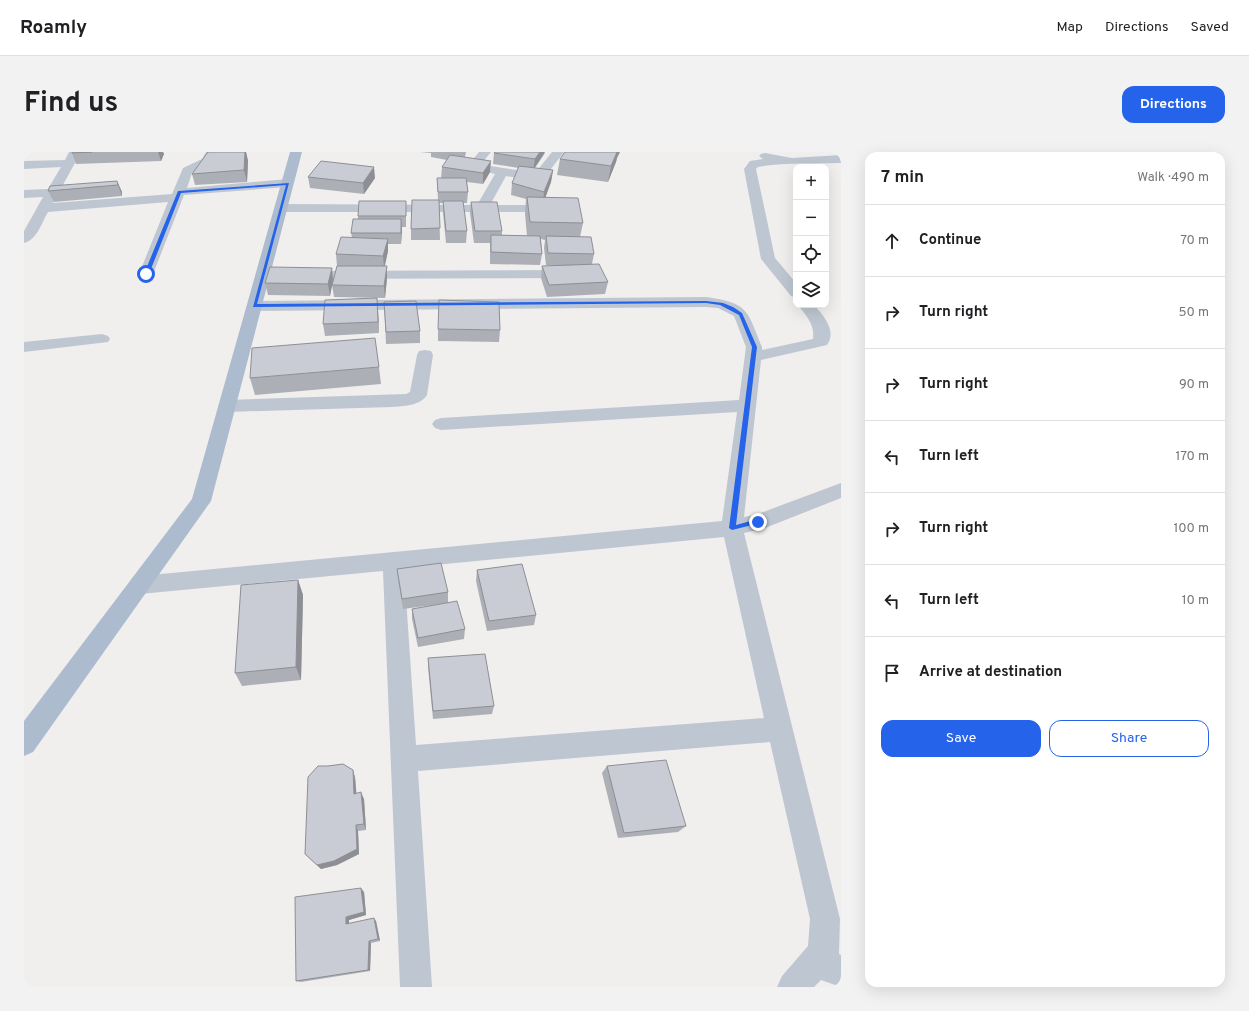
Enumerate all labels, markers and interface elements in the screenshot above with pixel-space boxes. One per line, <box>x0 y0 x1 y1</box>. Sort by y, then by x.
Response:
text: Roamly <box>20 16 87 40</box>
text: Map <box>1057 19 1083 36</box>
text: Directions <box>1105 19 1169 36</box>
text: Saved <box>1191 19 1229 36</box>
text: Find us <box>24 86 118 122</box>
button: Directions <box>1122 86 1225 123</box>
map controls <box>793 164 829 308</box>
button: + <box>793 164 829 200</box>
text: 7 min <box>881 167 924 189</box>
text: Walk · 490 m <box>1137 170 1209 186</box>
button: − <box>793 200 829 236</box>
icon: ahead <box>881 230 903 252</box>
text: Continue <box>919 231 981 250</box>
text: 70 m <box>1180 233 1209 249</box>
button: locate <box>793 236 829 272</box>
route start <box>137 265 155 283</box>
button: layers <box>793 272 829 308</box>
icon: right <box>881 302 903 324</box>
text: Turn right <box>919 303 988 322</box>
text: 50 m <box>1179 305 1209 321</box>
icon: right <box>881 374 903 396</box>
text: Turn right <box>919 375 988 394</box>
text: 90 m <box>1179 377 1209 393</box>
icon: left <box>881 446 903 468</box>
text: Turn left <box>919 447 979 466</box>
text: 170 m <box>1175 449 1209 465</box>
route end <box>749 513 767 531</box>
icon: right <box>881 518 903 540</box>
text: Turn right <box>919 519 988 538</box>
text: 100 m <box>1173 521 1209 537</box>
icon: left <box>881 590 903 612</box>
text: Turn left <box>919 591 979 610</box>
text: 10 m <box>1182 593 1209 609</box>
icon: arrive <box>881 662 903 684</box>
text: Arrive at destination <box>919 663 1062 682</box>
button: Save <box>881 720 1041 757</box>
button: Share <box>1049 720 1209 757</box>

